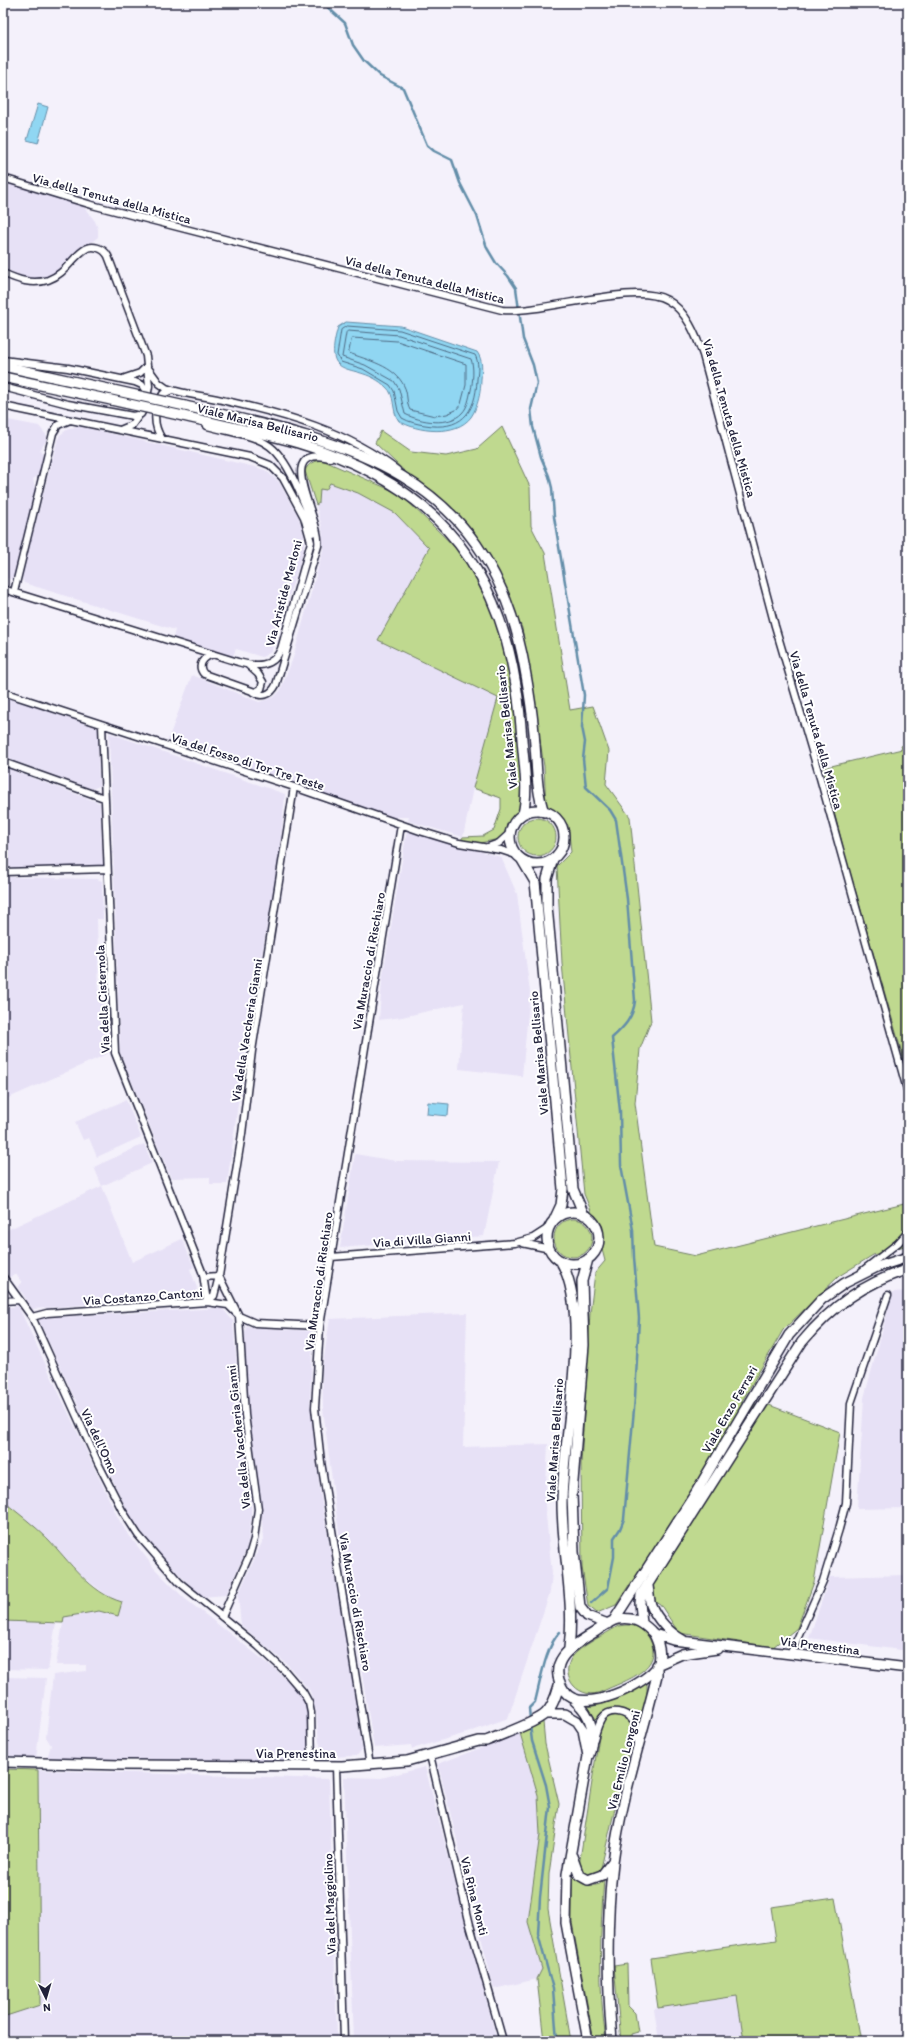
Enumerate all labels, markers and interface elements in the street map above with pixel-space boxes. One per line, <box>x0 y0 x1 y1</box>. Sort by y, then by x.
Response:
street label: Via della Tenuta della Mistica <box>31 170 193 227</box>
street label: Via della Tenuta della Mistica <box>344 252 506 307</box>
street label: Via della Tenuta della Mistica <box>700 337 759 499</box>
street label: Viale Marisa Bellisario <box>196 400 320 445</box>
street label: Via Aristide Merloni <box>262 538 305 648</box>
street label: Via della Tenuta della Mistica <box>787 649 846 811</box>
street label: Viale Marisa Bellisario <box>493 664 520 790</box>
street label: Via del Fosso di Tor Tre Teste <box>169 730 326 793</box>
street label: Via Muraccio di Rischiaro <box>349 891 388 1031</box>
street label: Via della Cisternola <box>92 944 113 1054</box>
street label: Via della Vaccheria Gianni <box>228 958 265 1103</box>
street label: Viale Marisa Bellisario <box>526 990 551 1115</box>
street label: Via Muraccio di Rischiaro <box>301 1210 336 1351</box>
street label: Via di Villa Gianni <box>373 1229 471 1250</box>
street label: Via Costanzo Cantoni <box>83 1285 203 1308</box>
street label: Viale Enzo Ferrari <box>698 1363 760 1455</box>
street label: Via della Vaccheria Gianni <box>223 1364 254 1510</box>
street label: Viale Marisa Bellisario <box>543 1377 566 1503</box>
street label: Via dell'Omo <box>78 1406 121 1477</box>
street label: Via Muraccio di Rischiaro <box>336 1532 375 1673</box>
street label: Via Prenestina <box>779 1633 861 1658</box>
street label: Via Emilio Longoni <box>604 1709 643 1812</box>
street label: Via Prenestina <box>256 1746 336 1761</box>
street label: Via del Maggiolino <box>320 1853 339 1955</box>
street label: Via Rina Monti <box>457 1855 492 1937</box>
north arrow <box>26 1978 66 2018</box>
text: N <box>43 2001 51 2014</box>

